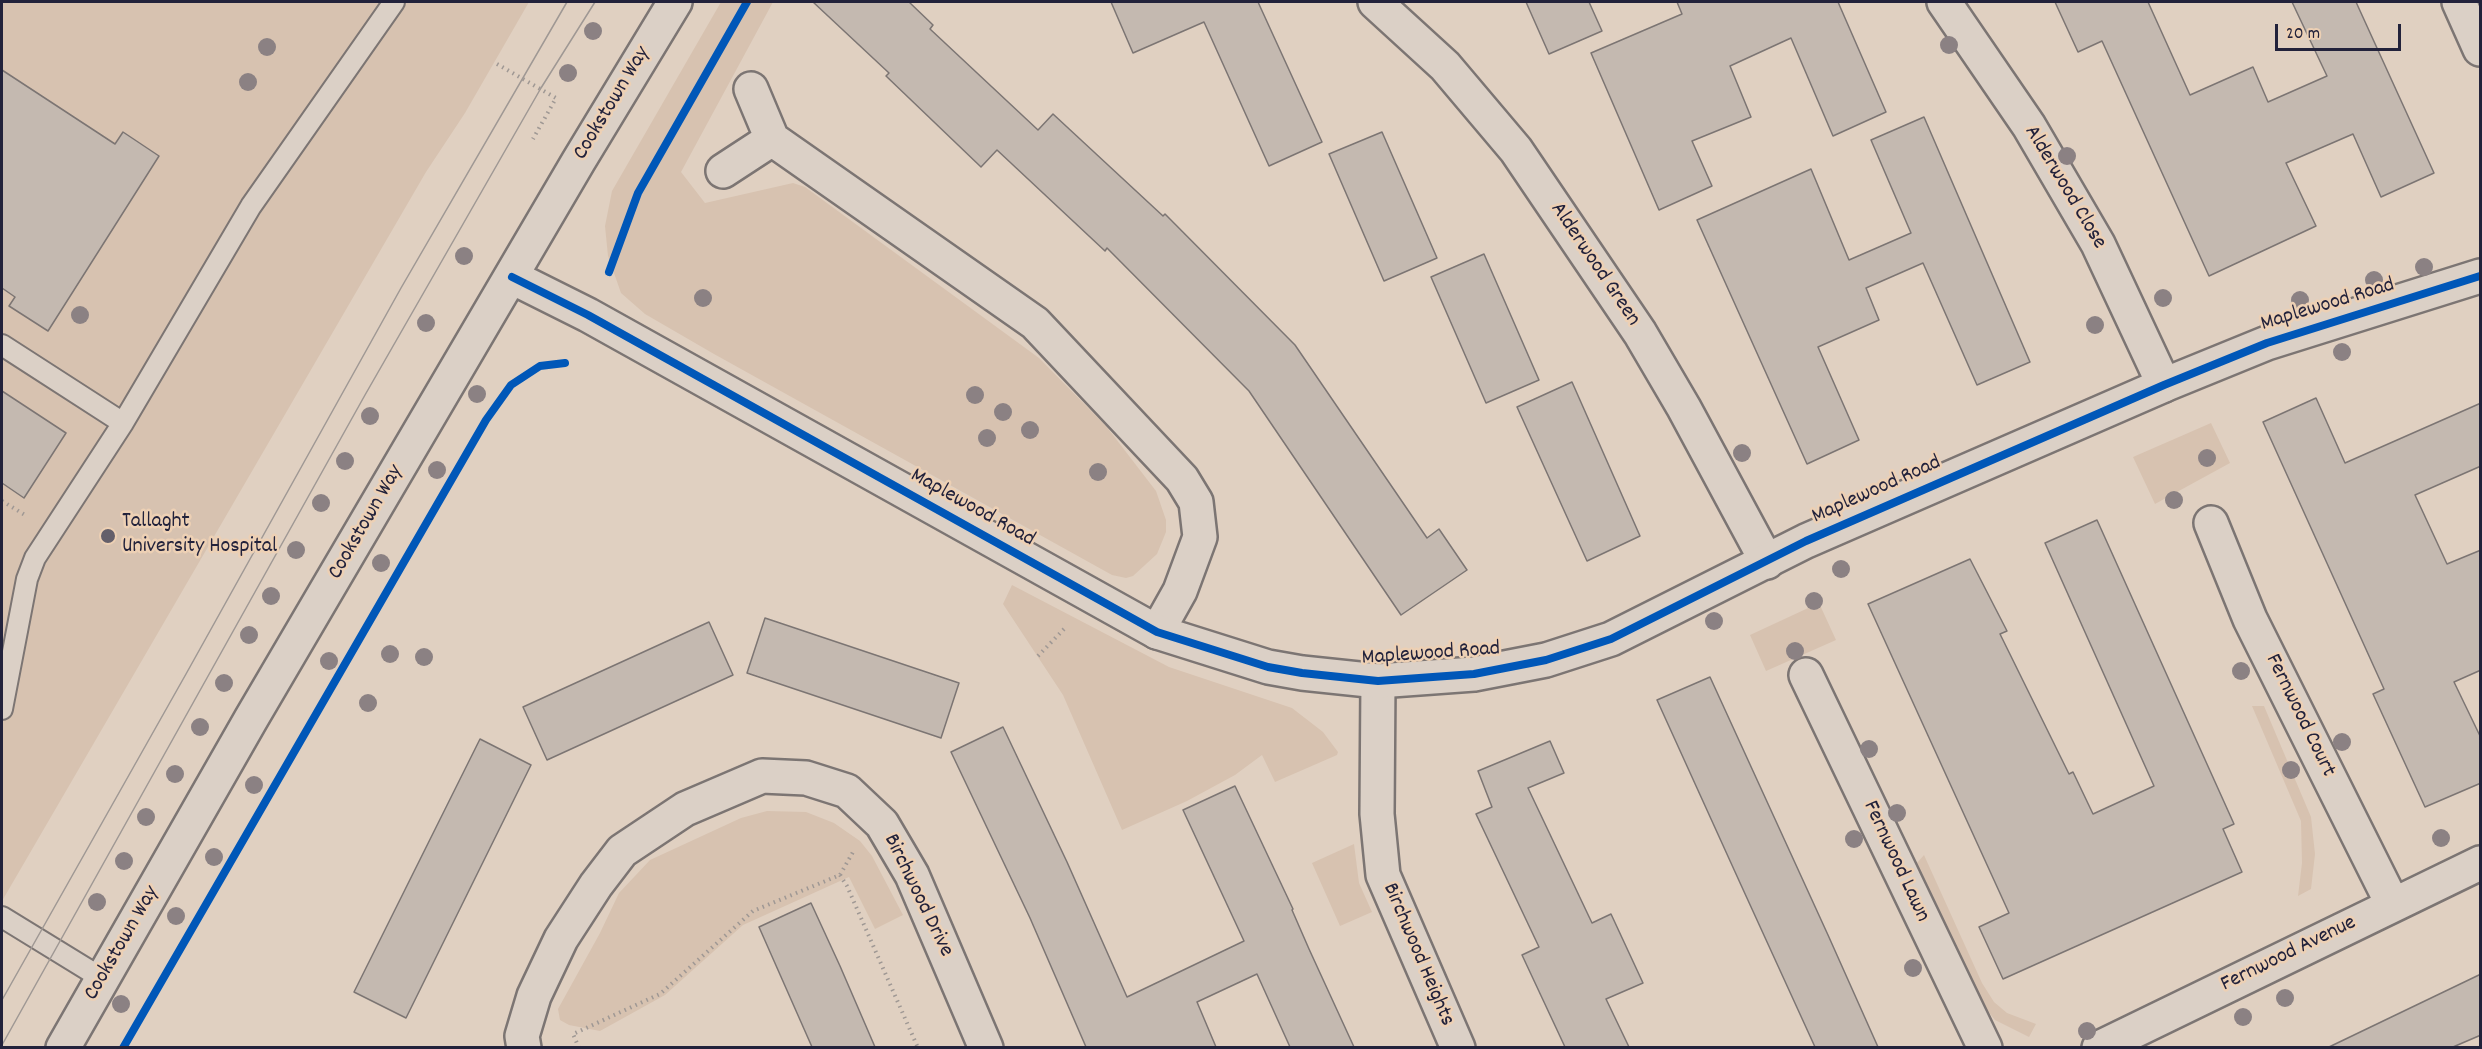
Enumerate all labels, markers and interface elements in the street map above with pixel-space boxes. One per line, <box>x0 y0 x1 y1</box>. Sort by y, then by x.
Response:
scale bar <box>2278 12 2404 50</box>
text: 20 m <box>2286 22 2320 47</box>
street label: Cookstown Way <box>569 42 657 166</box>
street label: Alderwood Close <box>2017 121 2111 255</box>
street label: Alderwood Green <box>1543 198 1645 332</box>
street label: Maplewood Road <box>2258 273 2398 339</box>
street label: Maplewood Road <box>1808 451 1946 531</box>
street label: Cookstown Way <box>324 461 410 585</box>
street label: Maplewood Road <box>905 464 1039 554</box>
place label: Tallaght University Hospital <box>122 510 277 562</box>
marker: Tallaght University Hospital <box>99 527 117 545</box>
street label: Maplewood Road <box>1361 637 1501 673</box>
street label: Fernwood Court <box>2258 650 2340 782</box>
street label: Fernwood Lawn <box>1855 797 1935 927</box>
street label: Birchwood Drive <box>876 830 958 962</box>
street label: Birchwood Heights <box>1375 880 1459 1030</box>
street label: Cookstown Way <box>80 882 166 1006</box>
street label: Fernwood Avenue <box>2217 911 2361 999</box>

